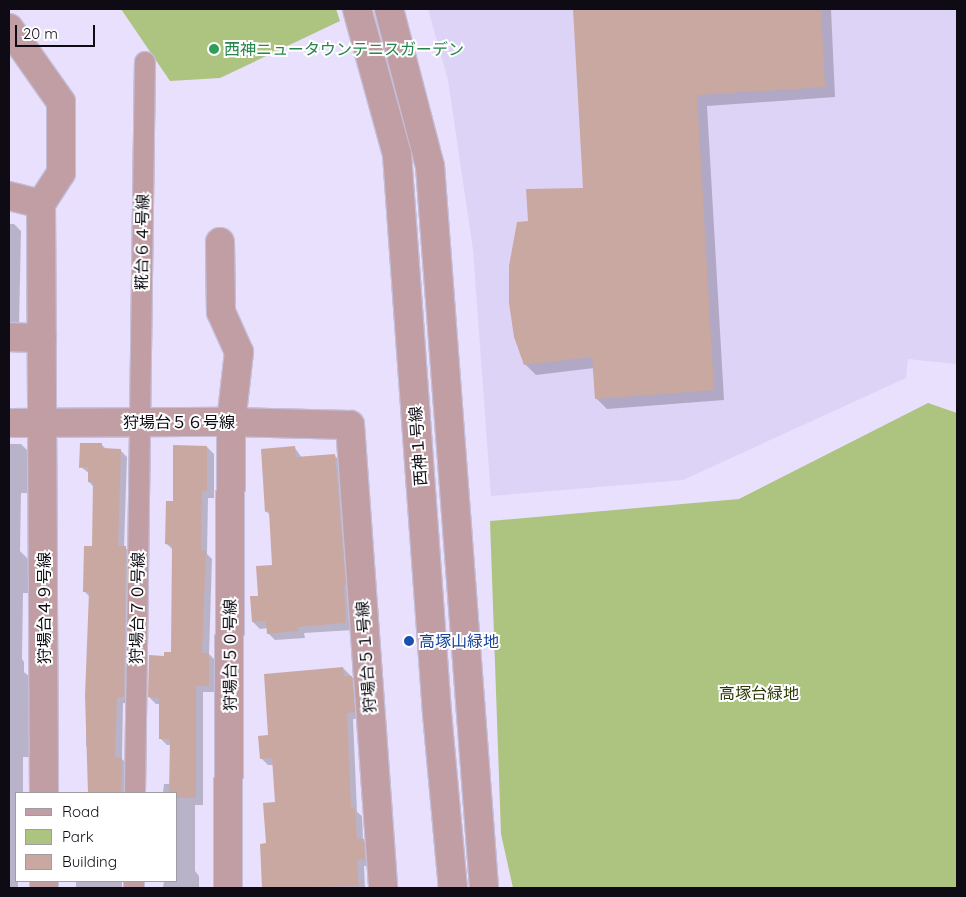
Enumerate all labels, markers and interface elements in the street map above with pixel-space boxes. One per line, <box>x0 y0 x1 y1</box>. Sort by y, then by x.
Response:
scale bar <box>18 15 98 47</box>
text: 20 m <box>23 24 58 43</box>
place label: 西神ニュータウンテニスガーデン <box>224 39 464 59</box>
marker: 西神ニュータウンテニスガーデン <box>208 43 220 55</box>
street label: 糀台６４号線 <box>132 194 152 290</box>
street label: 西神１号線 <box>406 405 430 487</box>
street label: 狩場台５６号線 <box>123 412 235 432</box>
street label: 狩場台４９号線 <box>34 552 54 664</box>
street label: 狩場台７０号線 <box>126 552 148 664</box>
street label: 狩場台５０号線 <box>220 599 240 711</box>
street label: 狩場台５１号線 <box>353 600 379 714</box>
place label: 高塚山緑地 <box>419 631 499 651</box>
marker: 高塚山緑地 <box>403 635 415 647</box>
park label: 高塚台緑地 <box>719 683 799 703</box>
legend <box>15 792 178 882</box>
text: Road <box>62 802 99 821</box>
text: Park <box>62 827 94 846</box>
text: Building <box>62 852 117 871</box>

